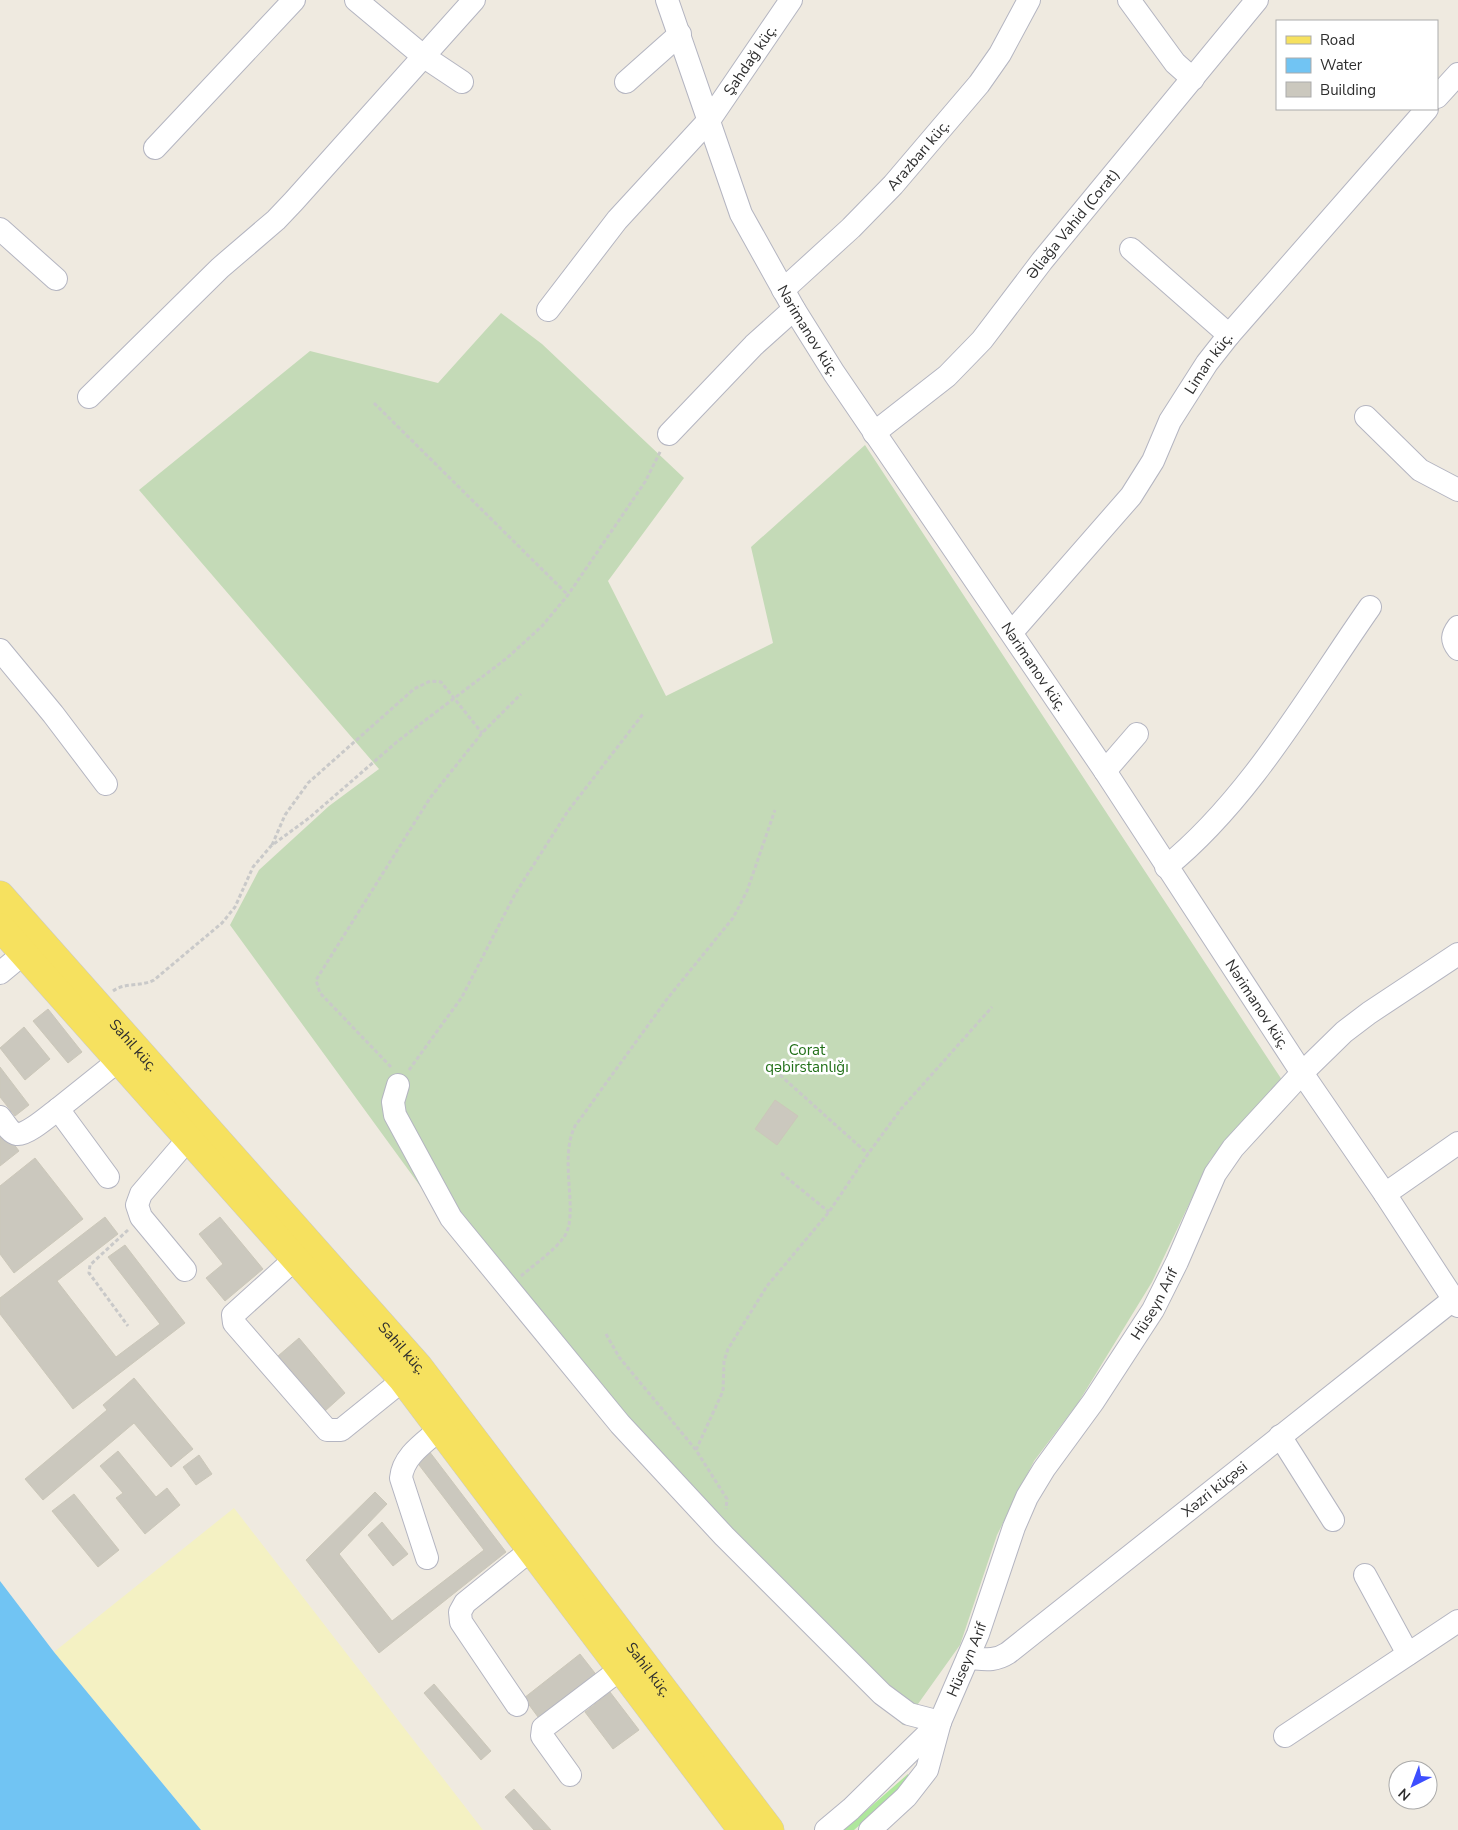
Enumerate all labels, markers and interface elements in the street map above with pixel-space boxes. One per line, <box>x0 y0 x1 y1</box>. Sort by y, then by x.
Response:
legend <box>1276 20 1438 110</box>
street label: Şahdağ küç. <box>719 21 781 99</box>
text: Road <box>1320 30 1355 50</box>
text: Water <box>1320 55 1363 75</box>
text: Building <box>1320 80 1376 100</box>
street label: Arazbarı küç. <box>882 116 954 195</box>
street label: Əliağa Vahid (Corat) <box>1022 165 1124 283</box>
street label: Nərimanov küç. <box>773 281 843 380</box>
street label: Liman küç. <box>1180 328 1237 398</box>
street label: Nərimanov küç. <box>997 618 1071 715</box>
street label: Nərimanov küç. <box>1221 956 1294 1053</box>
street label: Sahil küç. <box>105 1015 162 1076</box>
park label: Corat qəbirstanlığı <box>765 1040 849 1077</box>
street label: Hüseyn Arif <box>1126 1263 1183 1344</box>
street label: Sahil küç. <box>374 1318 431 1378</box>
street label: Xəzri küçəsi <box>1178 1457 1252 1521</box>
street label: Hüseyn Arif <box>942 1618 992 1700</box>
street label: Sahil küç. <box>621 1638 676 1701</box>
north arrow <box>1388 1760 1438 1810</box>
text: N <box>1394 1784 1415 1805</box>

